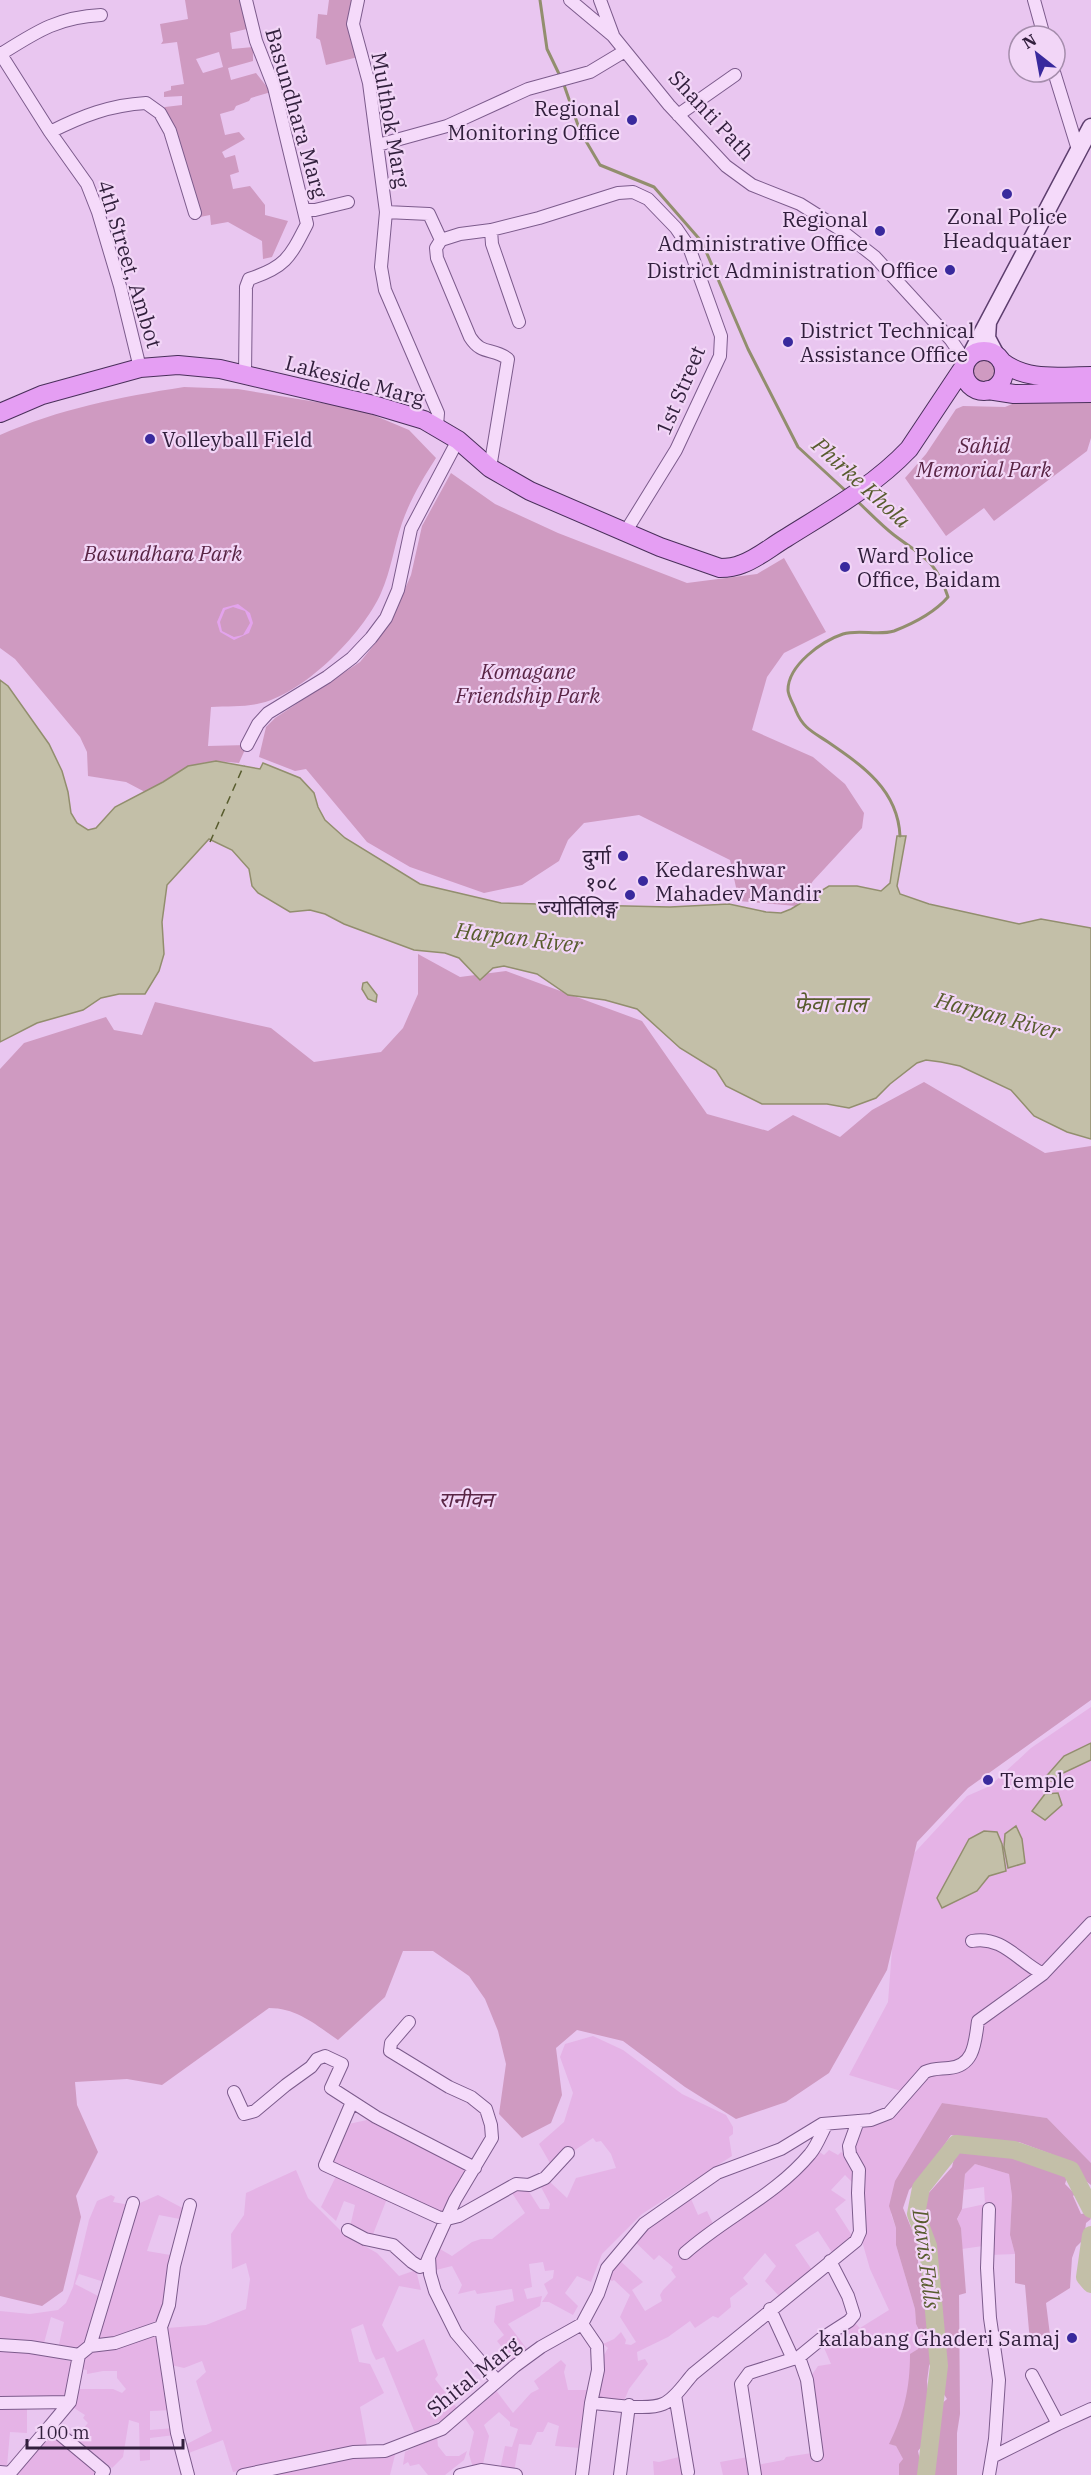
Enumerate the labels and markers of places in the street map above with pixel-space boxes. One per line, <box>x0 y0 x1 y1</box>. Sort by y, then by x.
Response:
place label: Regional Monitoring Office <box>448 94 620 146</box>
marker: Regional Monitoring Office <box>625 113 639 127</box>
marker: Zonal Police Headquataer <box>1000 187 1014 201</box>
place label: Zonal Police Headquataer <box>943 202 1072 254</box>
place label: Regional Administrative Office <box>658 205 868 257</box>
marker: Regional Administrative Office <box>873 224 887 238</box>
place label: District Administration Office <box>647 256 938 284</box>
marker: District Administration Office <box>943 263 957 277</box>
place label: District Technical Assistance Office <box>800 316 975 368</box>
marker: District Technical Assistance Office <box>781 335 795 349</box>
place label: Volleyball Field <box>162 425 313 453</box>
marker: Volleyball Field <box>143 432 157 446</box>
place label: Ward Police Office, Baidam <box>857 541 1001 593</box>
marker: Ward Police Office, Baidam <box>838 560 852 574</box>
place label: दुर्गा <box>583 842 612 871</box>
marker: दुर्गा <box>616 849 630 863</box>
place label: Kedareshwar Mahadev Mandir <box>655 855 822 907</box>
place label: १०८ ज्योर्तिलिङ्ग <box>538 869 619 921</box>
marker: Kedareshwar Mahadev Mandir <box>636 874 650 888</box>
marker: १०८ ज्योर्तिलिङ्ग <box>623 888 637 902</box>
place label: Temple <box>1000 1766 1074 1794</box>
marker: Temple <box>981 1773 995 1787</box>
place label: kalabang Ghaderi Samaj <box>819 2324 1060 2352</box>
marker: kalabang Ghaderi Samaj <box>1065 2331 1079 2345</box>

